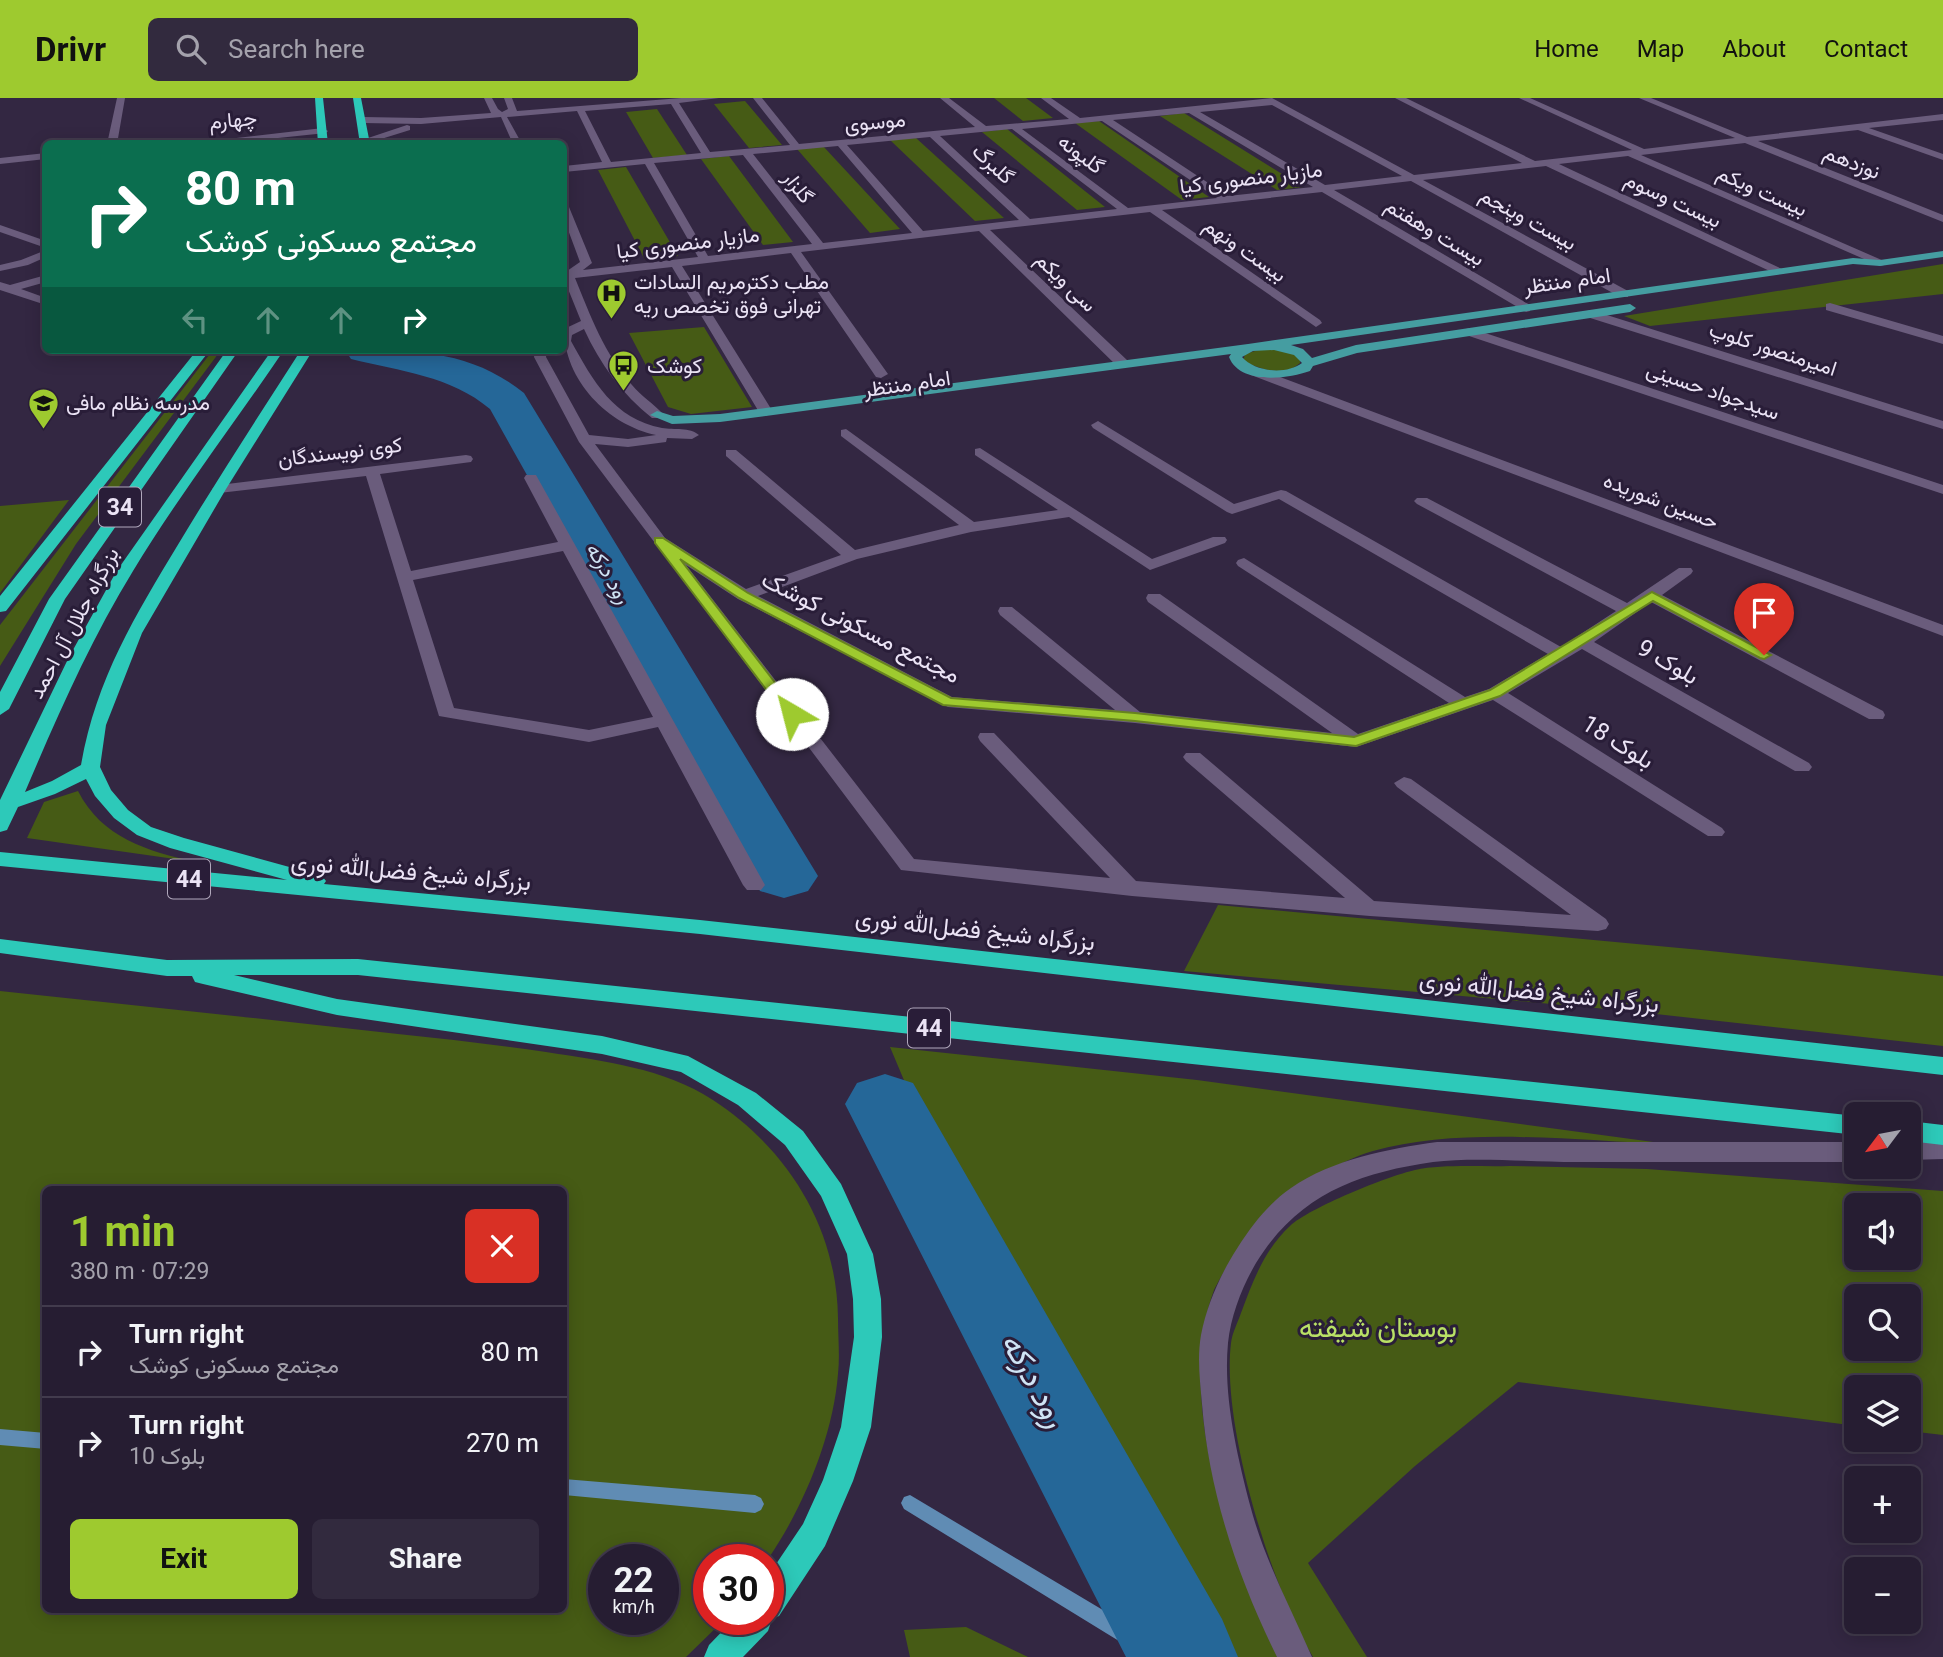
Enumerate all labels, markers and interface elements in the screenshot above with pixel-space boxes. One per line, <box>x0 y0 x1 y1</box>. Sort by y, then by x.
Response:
search box <box>148 18 638 81</box>
text: Drivr <box>35 30 106 69</box>
icon: search <box>172 30 210 68</box>
text: Search here <box>228 34 365 64</box>
text: Home <box>1534 35 1599 63</box>
text: Map <box>1637 35 1684 63</box>
text: About <box>1722 35 1786 63</box>
text: Contact <box>1824 35 1908 63</box>
street label: چهارم <box>208 106 258 136</box>
street label: موسوی <box>843 107 907 138</box>
street label: گلپونه <box>1052 129 1109 181</box>
street label: گلبرگ <box>967 139 1019 190</box>
street label: نوزدهم <box>1819 140 1884 186</box>
street label: مازیار منصوری کیا <box>1178 157 1324 200</box>
text: 80 m <box>185 160 296 217</box>
street label: بیست ویکم <box>1712 160 1811 223</box>
street label: گلزار <box>776 165 818 209</box>
street label: بیست وسوم <box>1620 167 1725 235</box>
icon: right <box>70 168 161 259</box>
street label: بیست وپنجم <box>1474 183 1581 257</box>
street label: بیست وهفتم <box>1380 193 1489 273</box>
street label: بیست ونهم <box>1198 213 1291 289</box>
text: مجتمع مسکونی کوشک <box>185 222 477 260</box>
street label: مازیار منصوری کیا <box>615 222 761 265</box>
street label: سی ویکم <box>1029 247 1101 318</box>
street label: امام منتظر <box>1521 263 1612 301</box>
place label: مطب دكترمريم السادات تهرانی فوق تخصص ریه <box>634 270 829 319</box>
hospital icon: مطب دكترمريم السادات تهرانی فوق تخصص ریه <box>594 277 628 321</box>
icon: left <box>176 301 214 339</box>
icon: ahead <box>249 301 287 339</box>
icon: ahead <box>322 301 360 339</box>
icon: right <box>395 301 433 339</box>
street label: امیرمنصور کلوپ <box>1706 317 1840 383</box>
bus stop icon: کوشک <box>607 349 641 393</box>
place label: کوشک <box>647 354 702 379</box>
street label: سیدجواد حسینی <box>1643 357 1783 426</box>
street label: امام منتظر <box>861 366 952 404</box>
school or university icon: مدرسه نظام مافی <box>26 386 60 430</box>
place label: مدرسه نظام مافی <box>66 391 210 417</box>
street label: کوی نویسندگان <box>276 432 404 473</box>
street label: حسین شوریده <box>1600 468 1722 535</box>
road number: 34 <box>99 488 141 526</box>
water label: رود درکه <box>580 538 635 608</box>
street label: بزرگراه جلال آل احمد <box>24 543 125 703</box>
street label: مجتمع مسکونی کوشک <box>756 565 965 692</box>
pin <box>1734 583 1794 655</box>
icon: arrive <box>1745 594 1783 632</box>
street label: بلوک 9 <box>1632 633 1704 691</box>
position arrow <box>755 677 829 751</box>
street label: بلوک 18 <box>1576 709 1659 776</box>
street label: بزرگراه شیخ فضل‌الله نوری <box>290 848 532 899</box>
road number: 44 <box>168 860 210 898</box>
street label: بزرگراه شیخ فضل‌الله نوری <box>853 903 1096 959</box>
street label: بزرگراه شیخ فضل‌الله نوری <box>1417 965 1660 1021</box>
road number: 44 <box>908 1009 950 1048</box>
north arrow <box>1844 1102 1922 1180</box>
map controls <box>1844 1102 1921 1634</box>
button: sound <box>1844 1193 1921 1270</box>
text: 1 min <box>70 1207 176 1256</box>
button: close <box>465 1209 539 1283</box>
text: 380 m · 07:29 <box>70 1258 209 1285</box>
button: search <box>1844 1284 1921 1361</box>
park label: بوستان شیفته <box>1299 1311 1457 1345</box>
text: Turn right <box>129 1319 244 1349</box>
water label: رود درکه <box>992 1326 1075 1434</box>
icon: right <box>70 1333 108 1371</box>
text: 80 m <box>481 1337 539 1367</box>
text: مجتمع مسکونی کوشک <box>129 1352 339 1379</box>
button: layers <box>1844 1375 1921 1452</box>
text: Turn right <box>129 1410 244 1440</box>
icon: right <box>70 1424 108 1462</box>
text: 270 m <box>466 1428 539 1458</box>
text: بلوک 10 <box>129 1443 205 1470</box>
button: + <box>1844 1466 1921 1543</box>
button: Exit <box>70 1519 298 1599</box>
button: Share <box>312 1519 539 1599</box>
speed limit sign: 30 <box>693 1544 784 1635</box>
button: − <box>1844 1557 1921 1634</box>
text: 22 <box>613 1560 654 1601</box>
text: km/h <box>612 1596 655 1617</box>

